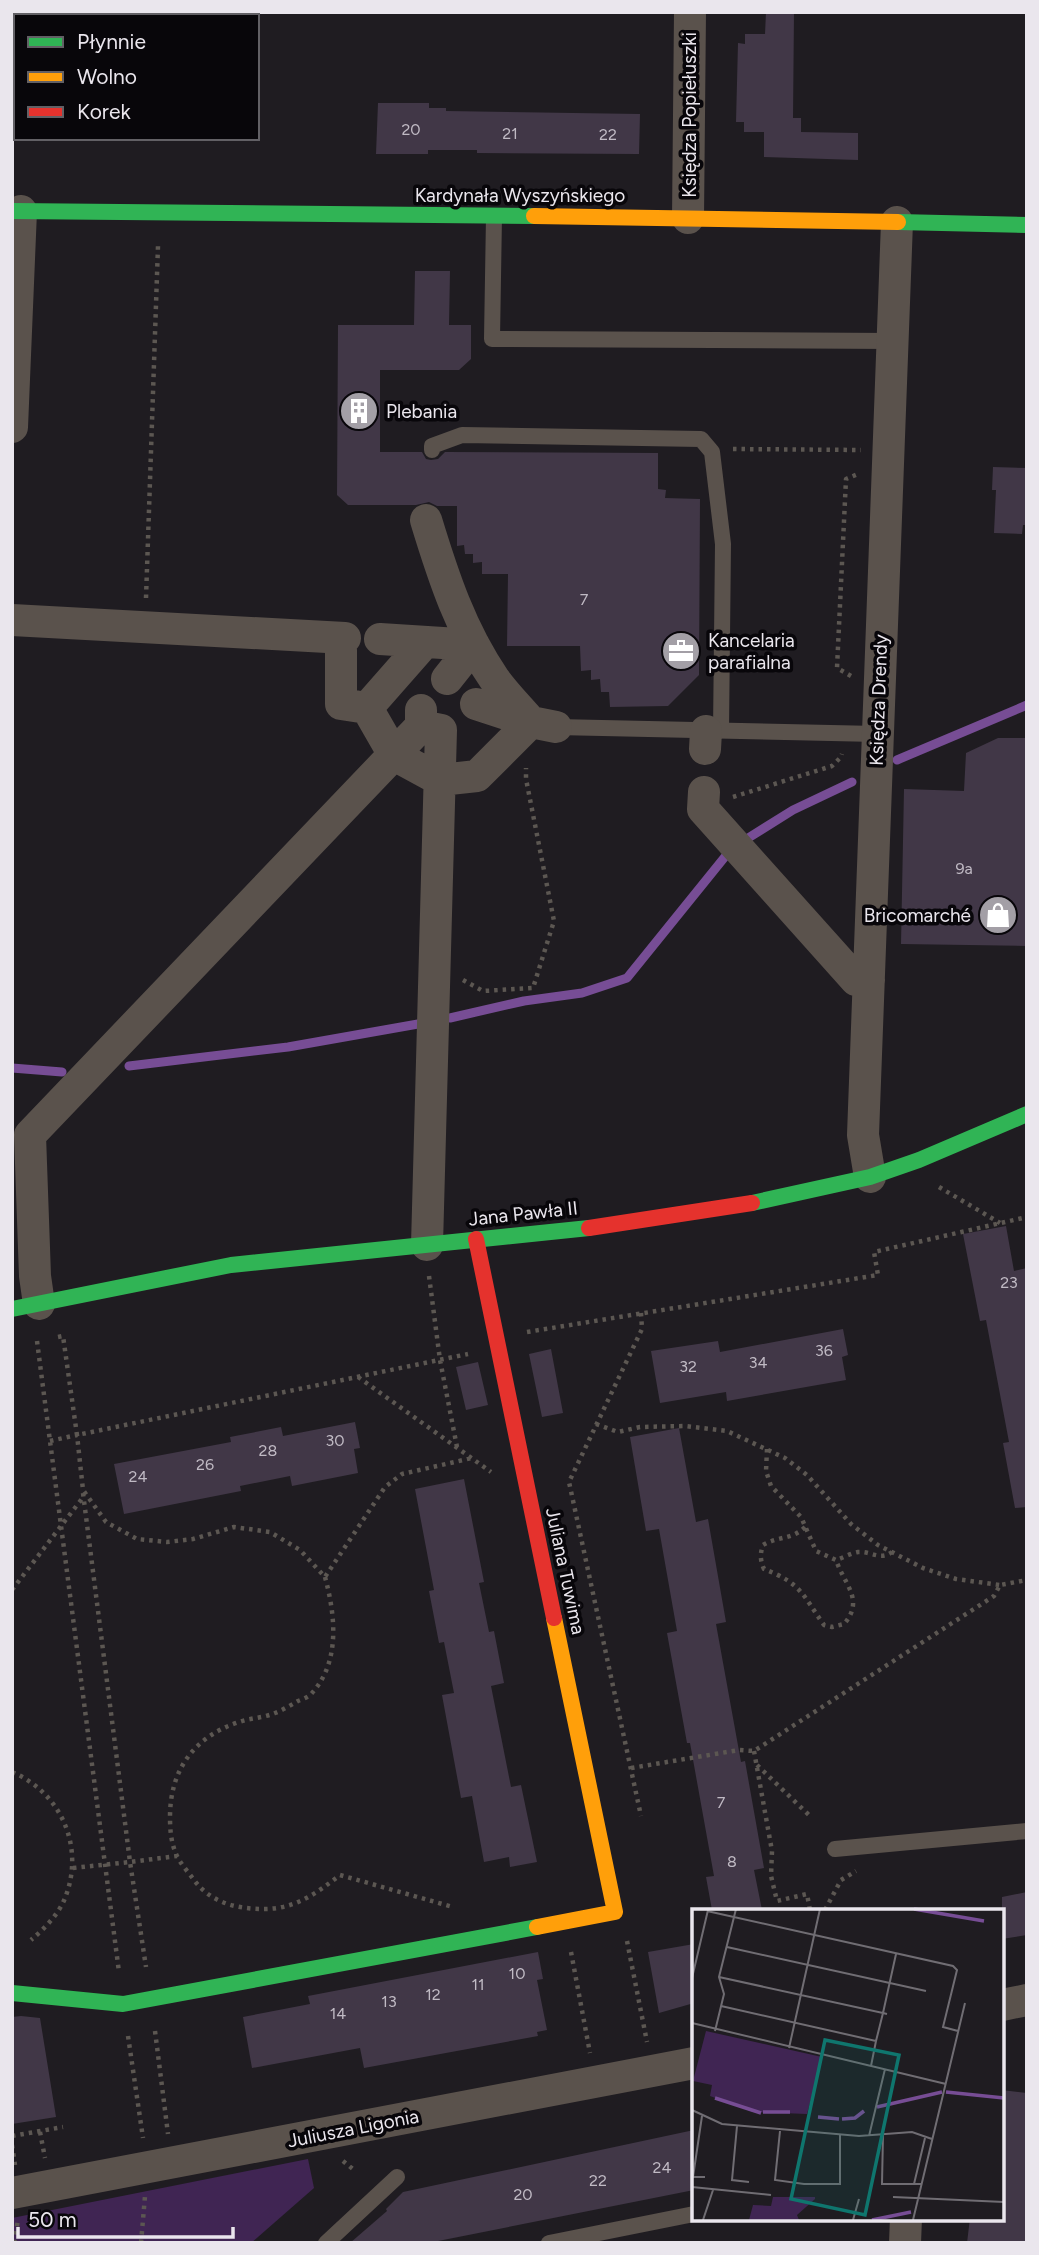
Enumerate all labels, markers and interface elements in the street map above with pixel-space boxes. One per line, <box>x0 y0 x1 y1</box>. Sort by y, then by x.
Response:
legend <box>14 14 259 140</box>
text: Płynnie <box>77 29 146 54</box>
street label: Księdza Popiełuszki <box>678 32 701 198</box>
text: Wolno <box>77 64 137 89</box>
text: Korek <box>77 99 131 124</box>
house number: 20 <box>401 120 421 139</box>
house number: 21 <box>502 124 518 143</box>
house number: 22 <box>599 125 617 144</box>
street label: Kardynała Wyszyńskiego <box>415 184 625 207</box>
building icon: Plebania <box>338 390 380 432</box>
place label: Plebania <box>386 400 457 423</box>
house number: 7 <box>580 590 589 609</box>
place label: Kancelaria parafialna <box>708 629 795 674</box>
office icon: Kancelaria parafialna <box>660 630 702 672</box>
street label: Księdza Drendy <box>865 634 892 766</box>
house number: 9a <box>955 859 973 878</box>
shop icon: Bricomarché <box>977 894 1019 936</box>
place label: Bricomarché <box>864 904 971 927</box>
street label: Jana Pawła II <box>467 1196 579 1231</box>
house number: 23 <box>1000 1273 1018 1292</box>
house number: 36 <box>815 1341 833 1360</box>
house number: 34 <box>749 1353 767 1372</box>
house number: 32 <box>679 1357 697 1376</box>
house number: 30 <box>326 1431 344 1450</box>
house number: 28 <box>259 1441 277 1460</box>
house number: 26 <box>196 1455 214 1474</box>
house number: 24 <box>129 1467 147 1486</box>
street label: Juliana Tuwima <box>541 1506 590 1637</box>
house number: 7 <box>717 1793 726 1812</box>
house number: 8 <box>727 1852 737 1871</box>
inset map <box>692 1909 1004 2220</box>
house number: 10 <box>509 1964 525 1983</box>
house number: 11 <box>471 1975 485 1994</box>
house number: 12 <box>425 1985 441 2004</box>
house number: 13 <box>381 1992 397 2011</box>
house number: 14 <box>330 2004 346 2023</box>
street label: Juliusza Ligonia <box>285 2104 421 2152</box>
house number: 24 <box>653 2158 671 2177</box>
house number: 22 <box>589 2171 607 2190</box>
house number: 20 <box>513 2185 533 2204</box>
scale bar <box>18 2196 233 2240</box>
text: 50 m <box>28 2207 77 2232</box>

